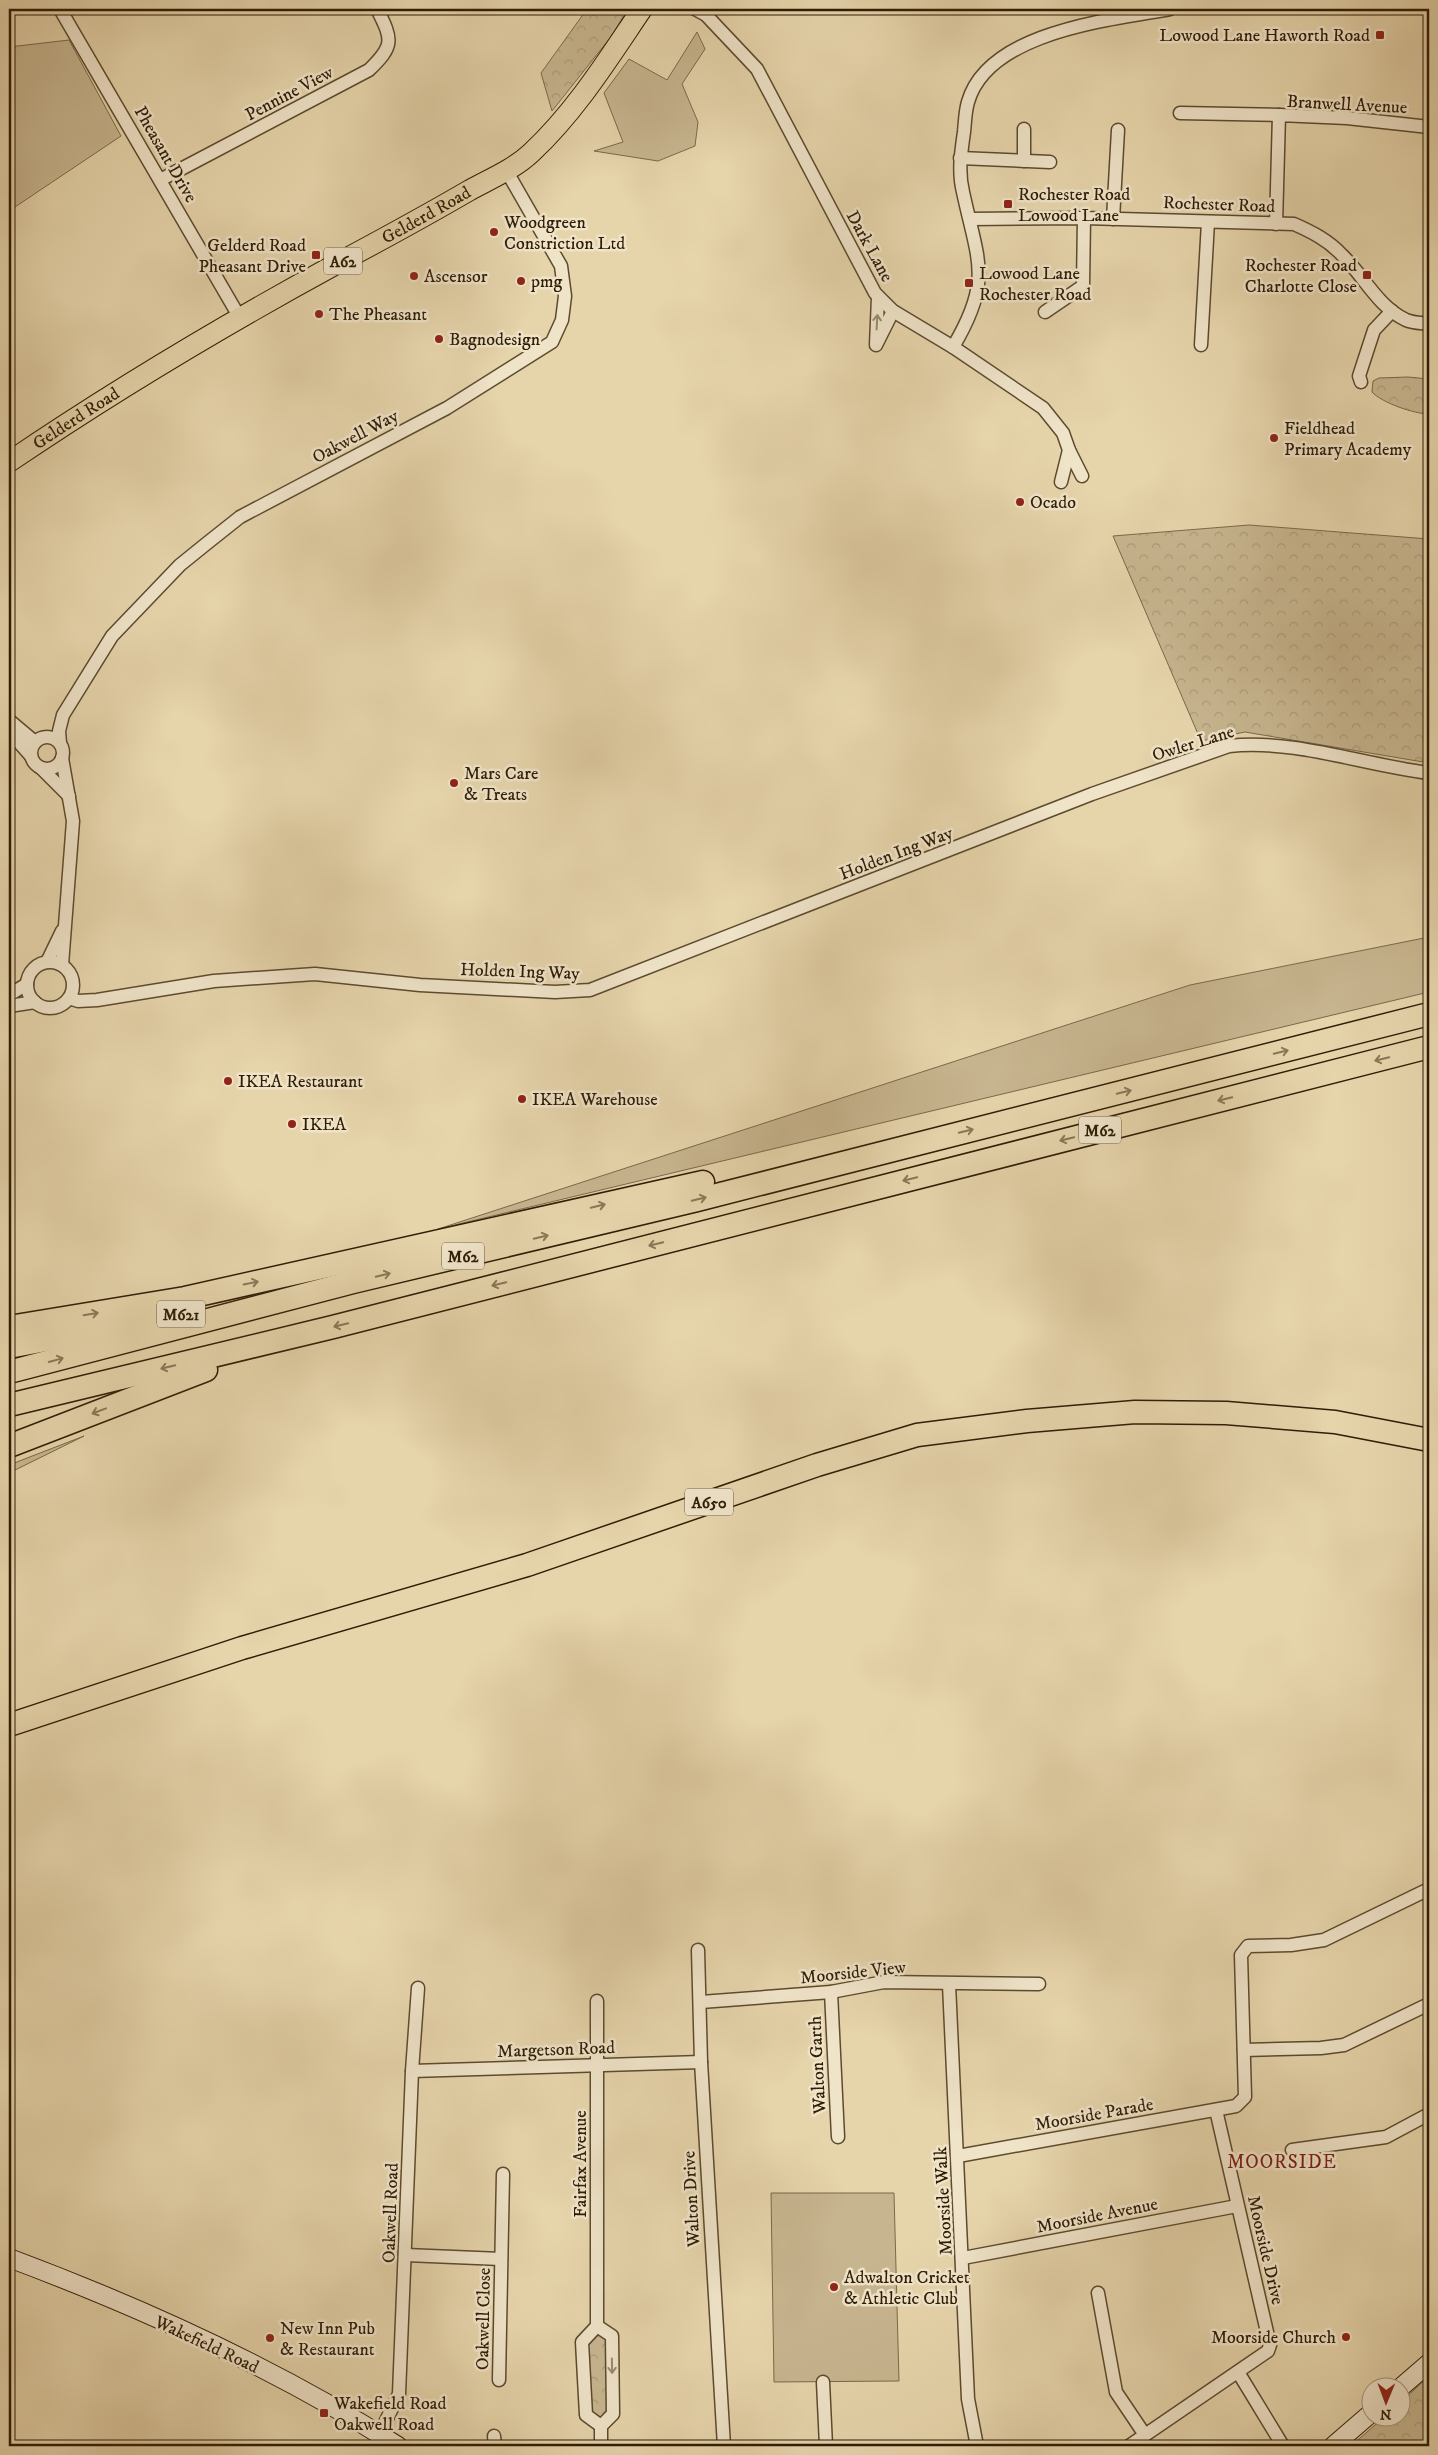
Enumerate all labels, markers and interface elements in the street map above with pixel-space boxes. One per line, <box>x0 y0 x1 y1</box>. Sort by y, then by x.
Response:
place label: Lowood Lane Haworth Road <box>1159 25 1370 47</box>
marker: Lowood Lane Haworth Road <box>1374 29 1386 41</box>
street label: Pennine View <box>242 61 338 126</box>
street label: Branwell Avenue <box>1286 91 1408 119</box>
street label: Pheasant Drive <box>129 102 202 207</box>
street label: Gelderd Road <box>378 182 475 249</box>
place label: Rochester Road Lowood Lane <box>1018 184 1130 227</box>
street label: Rochester Road <box>1162 192 1275 218</box>
marker: Rochester Road Lowood Lane <box>1002 198 1014 210</box>
street label: Dark Lane <box>841 207 898 286</box>
place label: Woodgreen Constriction Ltd <box>503 212 625 255</box>
marker: Woodgreen Constriction Ltd <box>488 226 500 238</box>
place label: Gelderd Road Pheasant Drive <box>198 235 306 278</box>
road number: A62 <box>324 248 362 274</box>
marker: Gelderd Road Pheasant Drive <box>310 249 322 261</box>
place label: Rochester Road Charlotte Close <box>1245 255 1357 298</box>
place label: Lowood Lane Rochester Road <box>979 263 1091 306</box>
place label: Ascensor <box>424 266 488 288</box>
marker: Rochester Road Charlotte Close <box>1361 269 1373 281</box>
marker: Ascensor <box>408 270 420 282</box>
place label: pmg <box>530 271 563 293</box>
marker: pmg <box>515 275 527 287</box>
marker: Lowood Lane Rochester Road <box>963 277 975 289</box>
place label: The Pheasant <box>329 304 427 326</box>
marker: The Pheasant <box>313 308 325 320</box>
one-way arrow <box>872 315 882 331</box>
place label: Bagnodesign <box>449 329 541 351</box>
marker: Bagnodesign <box>433 333 445 345</box>
street label: Gelderd Road <box>29 383 124 455</box>
street label: Oakwell Way <box>309 405 403 469</box>
place label: Fieldhead Primary Academy <box>1284 418 1412 461</box>
marker: Fieldhead Primary Academy <box>1268 432 1280 444</box>
place label: Ocado <box>1030 492 1076 514</box>
marker: Ocado <box>1014 496 1026 508</box>
street label: Owler Lane <box>1150 721 1237 767</box>
place label: Mars Care & Treats <box>464 763 538 806</box>
marker: Mars Care & Treats <box>448 777 460 789</box>
street label: Holden Ing Way <box>837 822 957 886</box>
street label: Holden Ing Way <box>460 959 581 985</box>
one-way arrow <box>1273 1047 1289 1056</box>
one-way arrow <box>1374 1054 1390 1064</box>
place label: IKEA Restaurant <box>238 1071 363 1093</box>
marker: IKEA Restaurant <box>222 1075 234 1087</box>
one-way arrow <box>1115 1086 1131 1096</box>
place label: IKEA Warehouse <box>532 1089 658 1111</box>
marker: IKEA Warehouse <box>516 1093 528 1105</box>
one-way arrow <box>1217 1094 1233 1104</box>
place label: IKEA <box>302 1114 347 1136</box>
road number: M62 <box>1079 1116 1121 1144</box>
marker: IKEA <box>286 1118 298 1130</box>
one-way arrow <box>958 1126 974 1136</box>
one-way arrow <box>1059 1135 1075 1144</box>
one-way arrow <box>902 1175 918 1184</box>
one-way arrow <box>690 1194 706 1203</box>
one-way arrow <box>589 1201 605 1210</box>
one-way arrow <box>532 1232 548 1241</box>
one-way arrow <box>649 1239 665 1249</box>
road number: M62 <box>442 1242 484 1270</box>
one-way arrow <box>374 1270 390 1279</box>
one-way arrow <box>242 1278 258 1287</box>
one-way arrow <box>491 1280 507 1289</box>
road number: M621 <box>157 1300 205 1328</box>
one-way arrow <box>83 1309 99 1319</box>
one-way arrow <box>334 1321 350 1330</box>
one-way arrow <box>47 1355 63 1364</box>
one-way arrow <box>161 1363 177 1372</box>
one-way arrow <box>92 1407 107 1417</box>
road number: A650 <box>685 1488 733 1515</box>
street label: Moorside View <box>799 1956 908 1989</box>
street label: Walton Garth <box>804 2015 832 2116</box>
street label: Margetson Road <box>497 2037 615 2063</box>
street label: Moorside Parade <box>1033 2094 1155 2136</box>
street label: Fairfax Avenue <box>570 2110 592 2218</box>
street label: Moorside Walk <box>930 2146 958 2256</box>
street label: Walton Drive <box>678 2150 706 2249</box>
district label: MOORSIDE <box>1227 2151 1337 2174</box>
street label: Oakwell Road <box>378 2163 404 2263</box>
street label: Moorside Avenue <box>1035 2193 1160 2239</box>
street label: Moorside Drive <box>1242 2193 1288 2307</box>
place label: Adwalton Cricket & Athletic Club <box>844 2267 970 2310</box>
street label: Oakwell Close <box>472 2268 496 2370</box>
marker: Adwalton Cricket & Athletic Club <box>828 2281 840 2293</box>
street label: Wakefield Road <box>150 2311 262 2379</box>
place label: New Inn Pub & Restaurant <box>280 2318 375 2361</box>
place label: Moorside Church <box>1211 2327 1337 2349</box>
marker: Moorside Church <box>1340 2331 1352 2343</box>
marker: New Inn Pub & Restaurant <box>264 2332 276 2344</box>
one-way arrow <box>607 2358 617 2374</box>
north arrow <box>1360 2378 1410 2428</box>
place label: Wakefield Road Oakwell Road <box>333 2393 446 2436</box>
text: N <box>1379 2405 1392 2423</box>
marker: Wakefield Road Oakwell Road <box>318 2407 330 2419</box>

